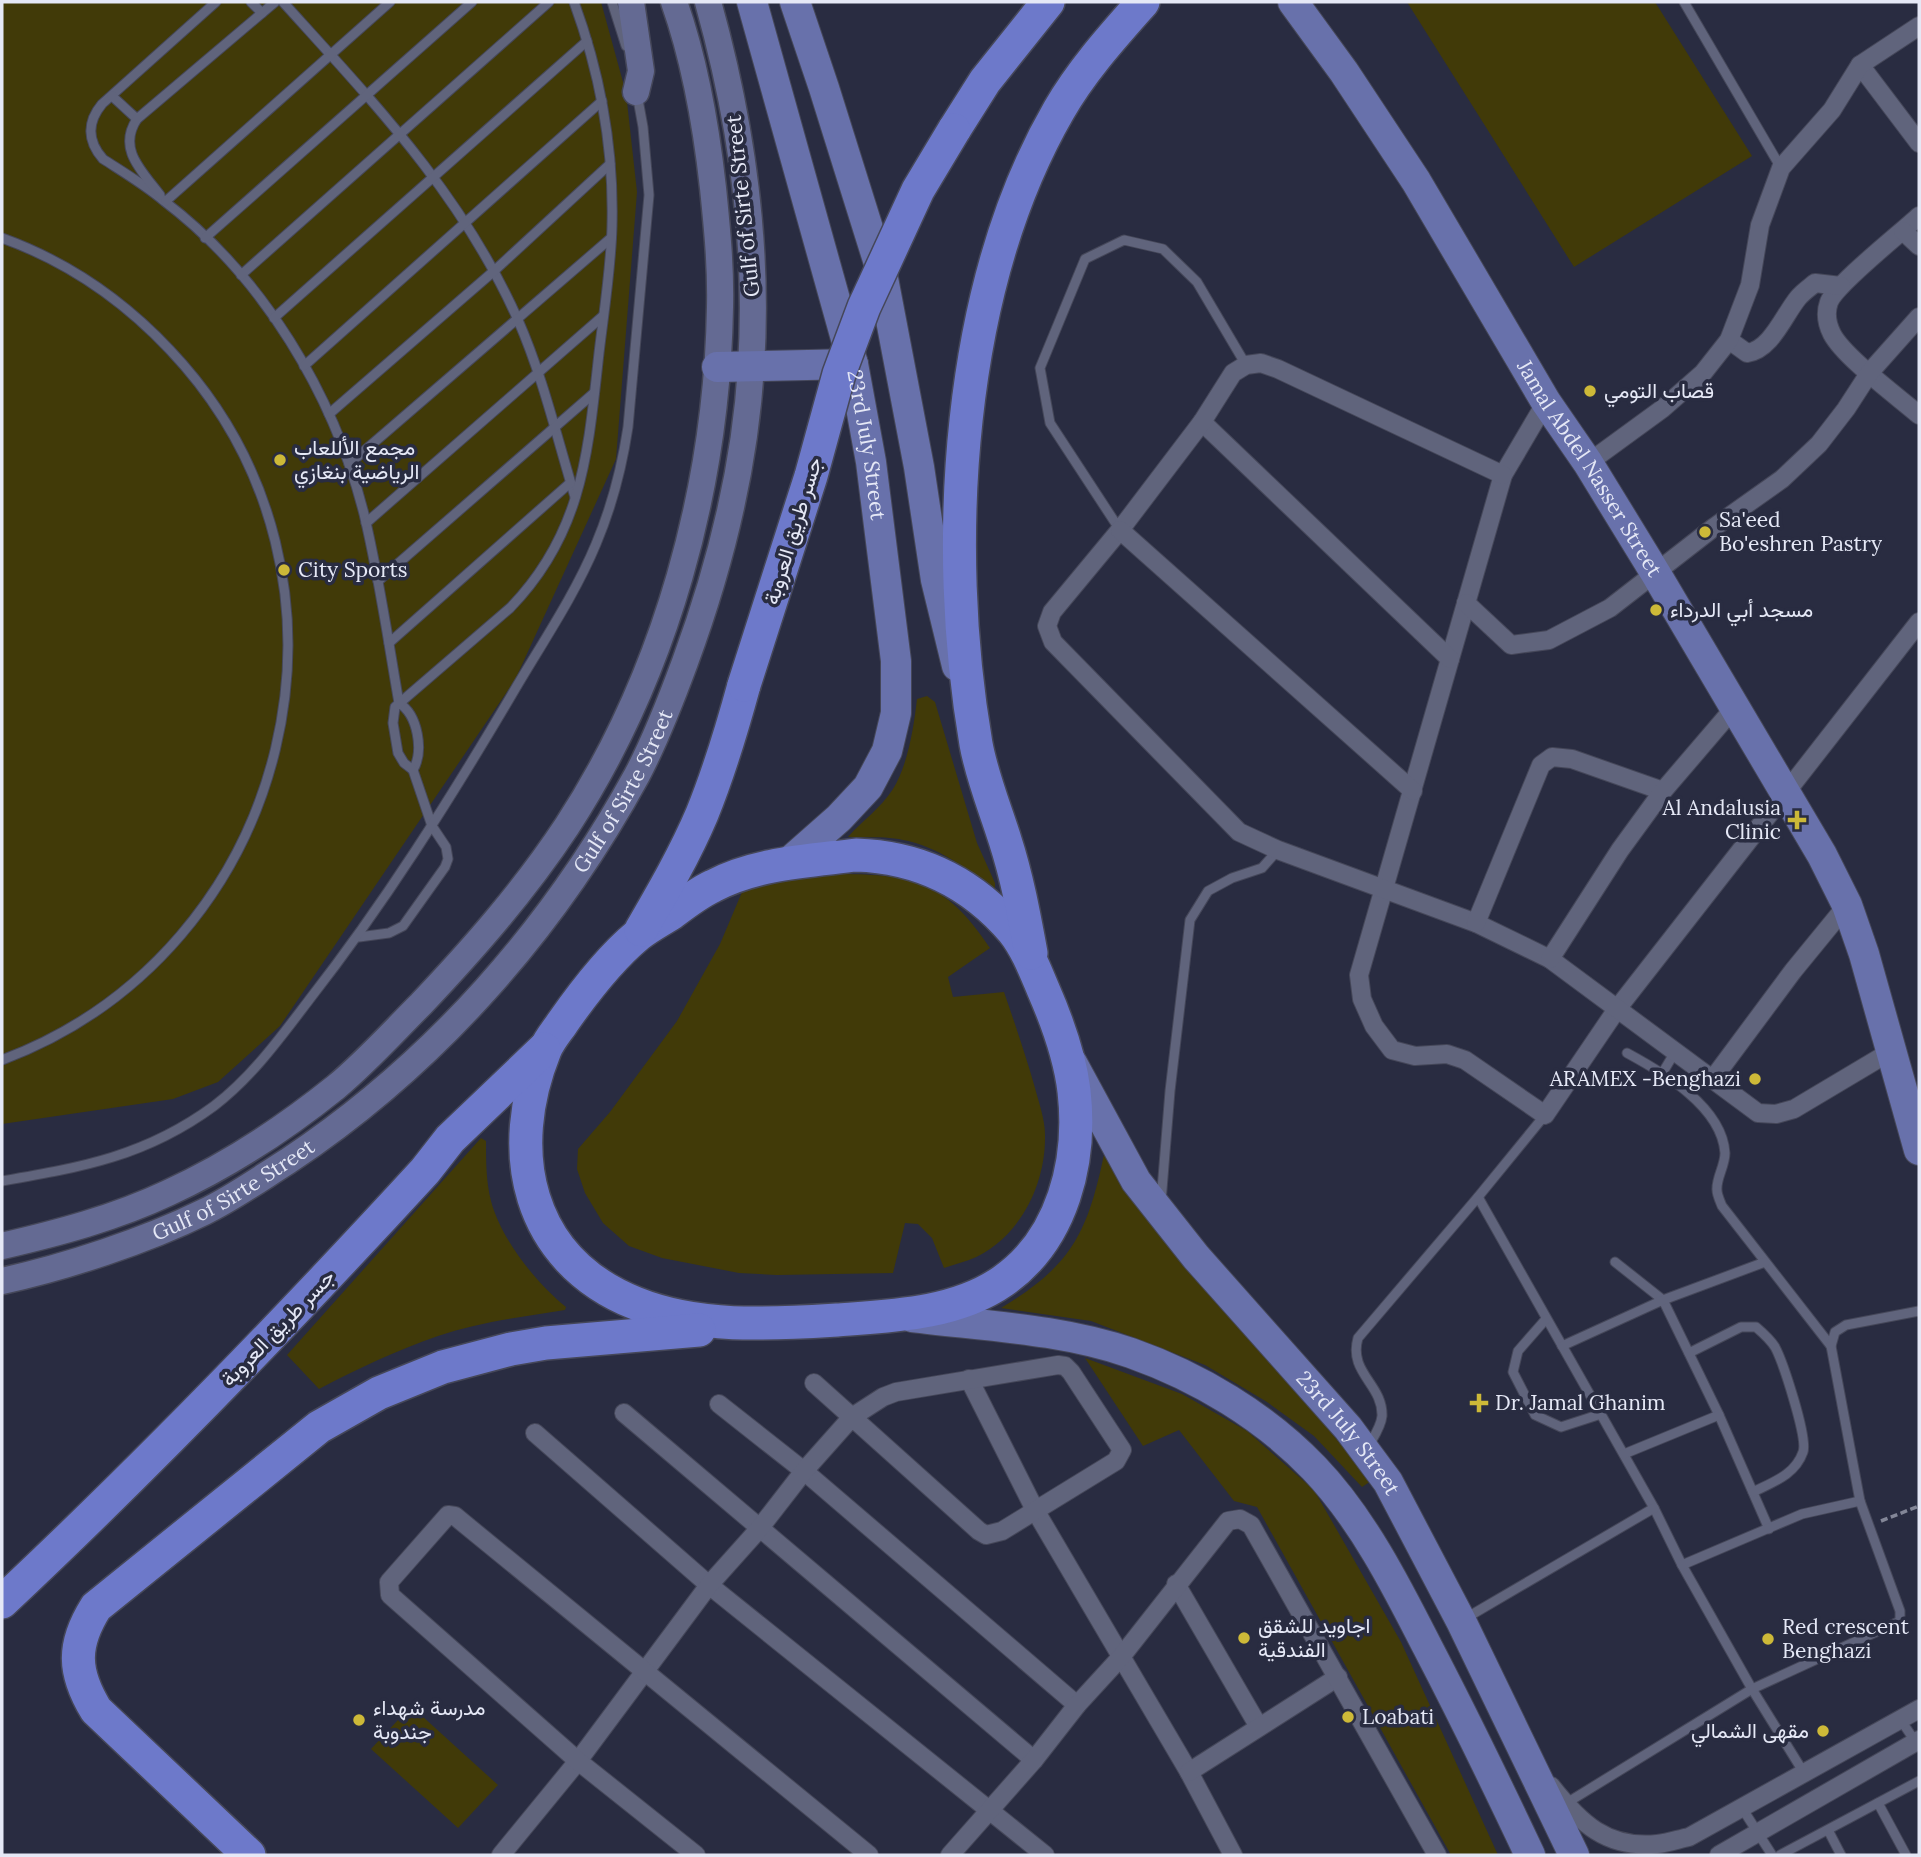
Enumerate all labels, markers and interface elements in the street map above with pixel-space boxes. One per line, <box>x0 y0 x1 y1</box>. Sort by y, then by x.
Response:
street label: Gulf of Sirte Street <box>719 113 766 299</box>
street label: Jamal Abdel Nasser Street <box>1511 354 1669 582</box>
street label: 23rd July Street <box>841 368 892 523</box>
place label: قصاب التومي <box>1604 377 1714 408</box>
marker: قصاب التومي <box>1582 383 1598 399</box>
place label: مجمع الأللعاب الرياضية بنغازي <box>294 434 419 489</box>
marker: مجمع الأللعاب الرياضية بنغازي <box>272 452 288 468</box>
street label: جسر طريق العروبة <box>757 454 828 608</box>
place label: Sa'eed Bo'eshren Pastry <box>1719 506 1882 557</box>
marker: Sa'eed Bo'eshren Pastry <box>1697 524 1713 540</box>
place label: City Sports <box>298 556 407 583</box>
marker: City Sports <box>276 562 292 578</box>
place label: مسجد أبي الدرداء <box>1670 596 1813 627</box>
marker: مسجد أبي الدرداء <box>1648 602 1664 618</box>
street label: Gulf of Sirte Street <box>567 704 679 878</box>
place label: Al Andalusia Clinic <box>1662 794 1781 845</box>
marker: Al Andalusia Clinic <box>1787 810 1807 830</box>
place label: ARAMEX -Benghazi <box>1549 1065 1741 1092</box>
marker: ARAMEX -Benghazi <box>1747 1071 1763 1087</box>
street label: Gulf of Sirte Street <box>148 1132 320 1246</box>
street label: جسر طريق العروبة <box>215 1263 340 1392</box>
street label: 23rd July Street <box>1291 1365 1407 1500</box>
place label: Dr. Jamal Ghanim <box>1495 1389 1666 1416</box>
marker: Dr. Jamal Ghanim <box>1469 1393 1489 1413</box>
place label: اجاويد للشقق الفندقية <box>1258 1612 1370 1663</box>
place label: Red crescent Benghazi <box>1782 1613 1910 1664</box>
marker: اجاويد للشقق الفندقية <box>1236 1630 1252 1646</box>
marker: Red crescent Benghazi <box>1760 1631 1776 1647</box>
place label: مدرسة شهداء جندوبة <box>373 1694 485 1745</box>
place label: Loabati <box>1362 1703 1434 1730</box>
marker: Loabati <box>1340 1709 1356 1725</box>
marker: مدرسة شهداء جندوبة <box>351 1712 367 1728</box>
place label: مقهى الشمالي <box>1691 1717 1809 1748</box>
marker: مقهى الشمالي <box>1815 1723 1831 1739</box>

